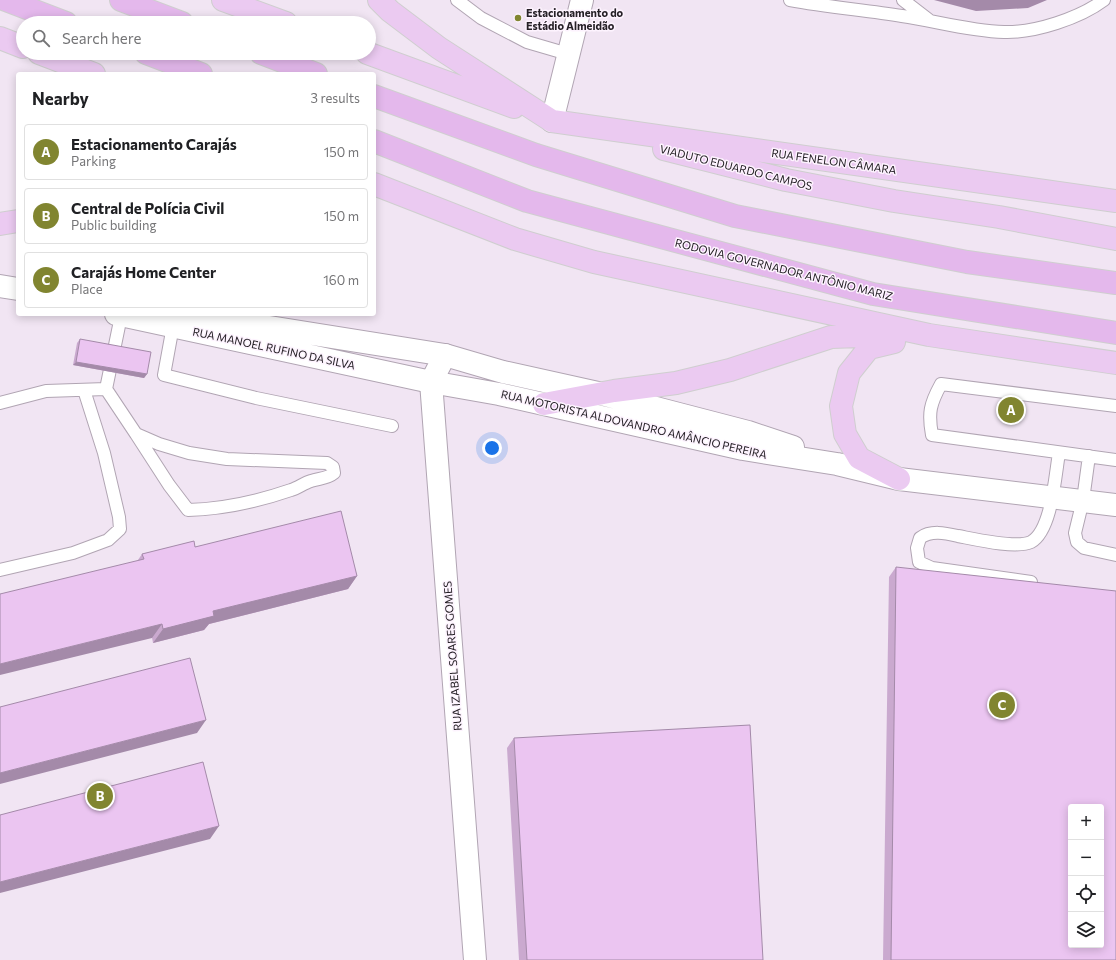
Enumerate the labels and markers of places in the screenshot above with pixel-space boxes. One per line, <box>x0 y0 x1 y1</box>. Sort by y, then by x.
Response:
place label: Estacionamento do Estádio Almeidão <box>526 6 624 32</box>
marker: Estacionamento do Estádio Almeidão <box>513 13 523 23</box>
pin: A <box>998 395 1024 425</box>
pin: C <box>989 690 1015 720</box>
pin: B <box>87 781 113 811</box>

